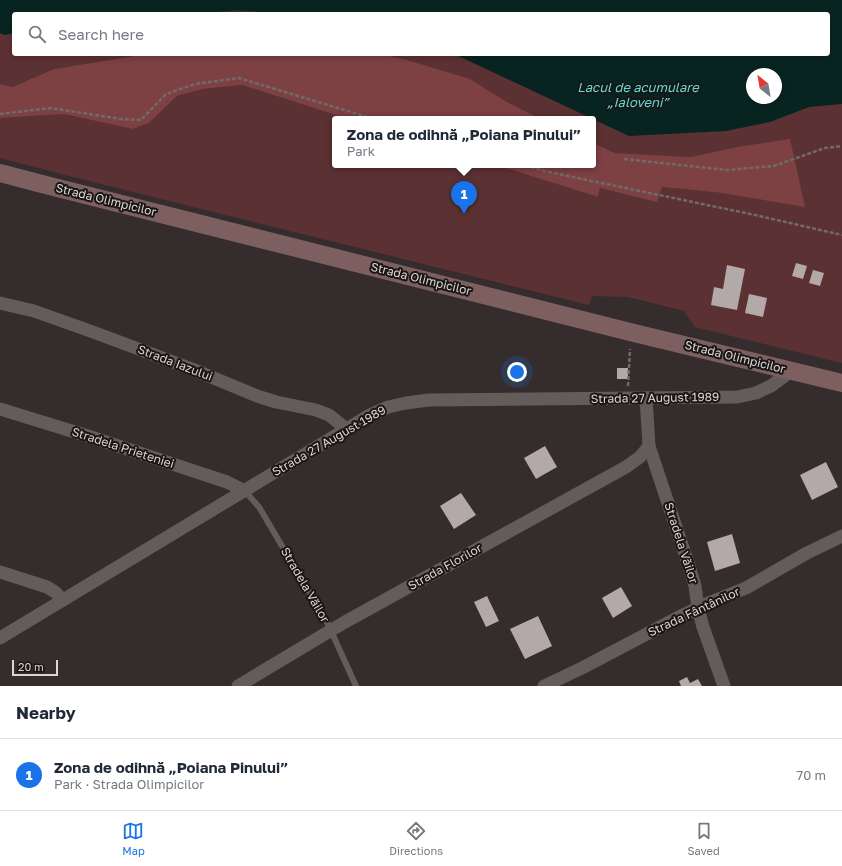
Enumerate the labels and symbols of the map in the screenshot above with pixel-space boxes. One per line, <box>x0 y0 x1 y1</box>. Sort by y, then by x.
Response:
north arrow <box>746 68 782 104</box>
water label: Lacul de acumulare „Ialoveni” <box>577 79 700 110</box>
street label: Strada Olimpicilor <box>54 180 158 219</box>
pin: 1 <box>451 181 477 214</box>
street label: Strada Olimpicilor <box>369 259 473 298</box>
street label: Strada Olimpicilor <box>683 337 787 376</box>
street label: Strada Iazului <box>136 341 215 384</box>
your location <box>507 362 527 382</box>
street label: Strada 27 August 1989 <box>591 389 719 406</box>
street label: Strada 27 August 1989 <box>269 402 388 479</box>
street label: Stradela Prieteniei <box>70 424 176 471</box>
street label: Stradela Văilor <box>661 500 702 586</box>
street label: Strada Florilor <box>405 540 485 593</box>
street label: Stradela Văilor <box>278 544 333 625</box>
street label: Strada Fântânilor <box>646 584 742 639</box>
scale bar <box>12 658 58 677</box>

